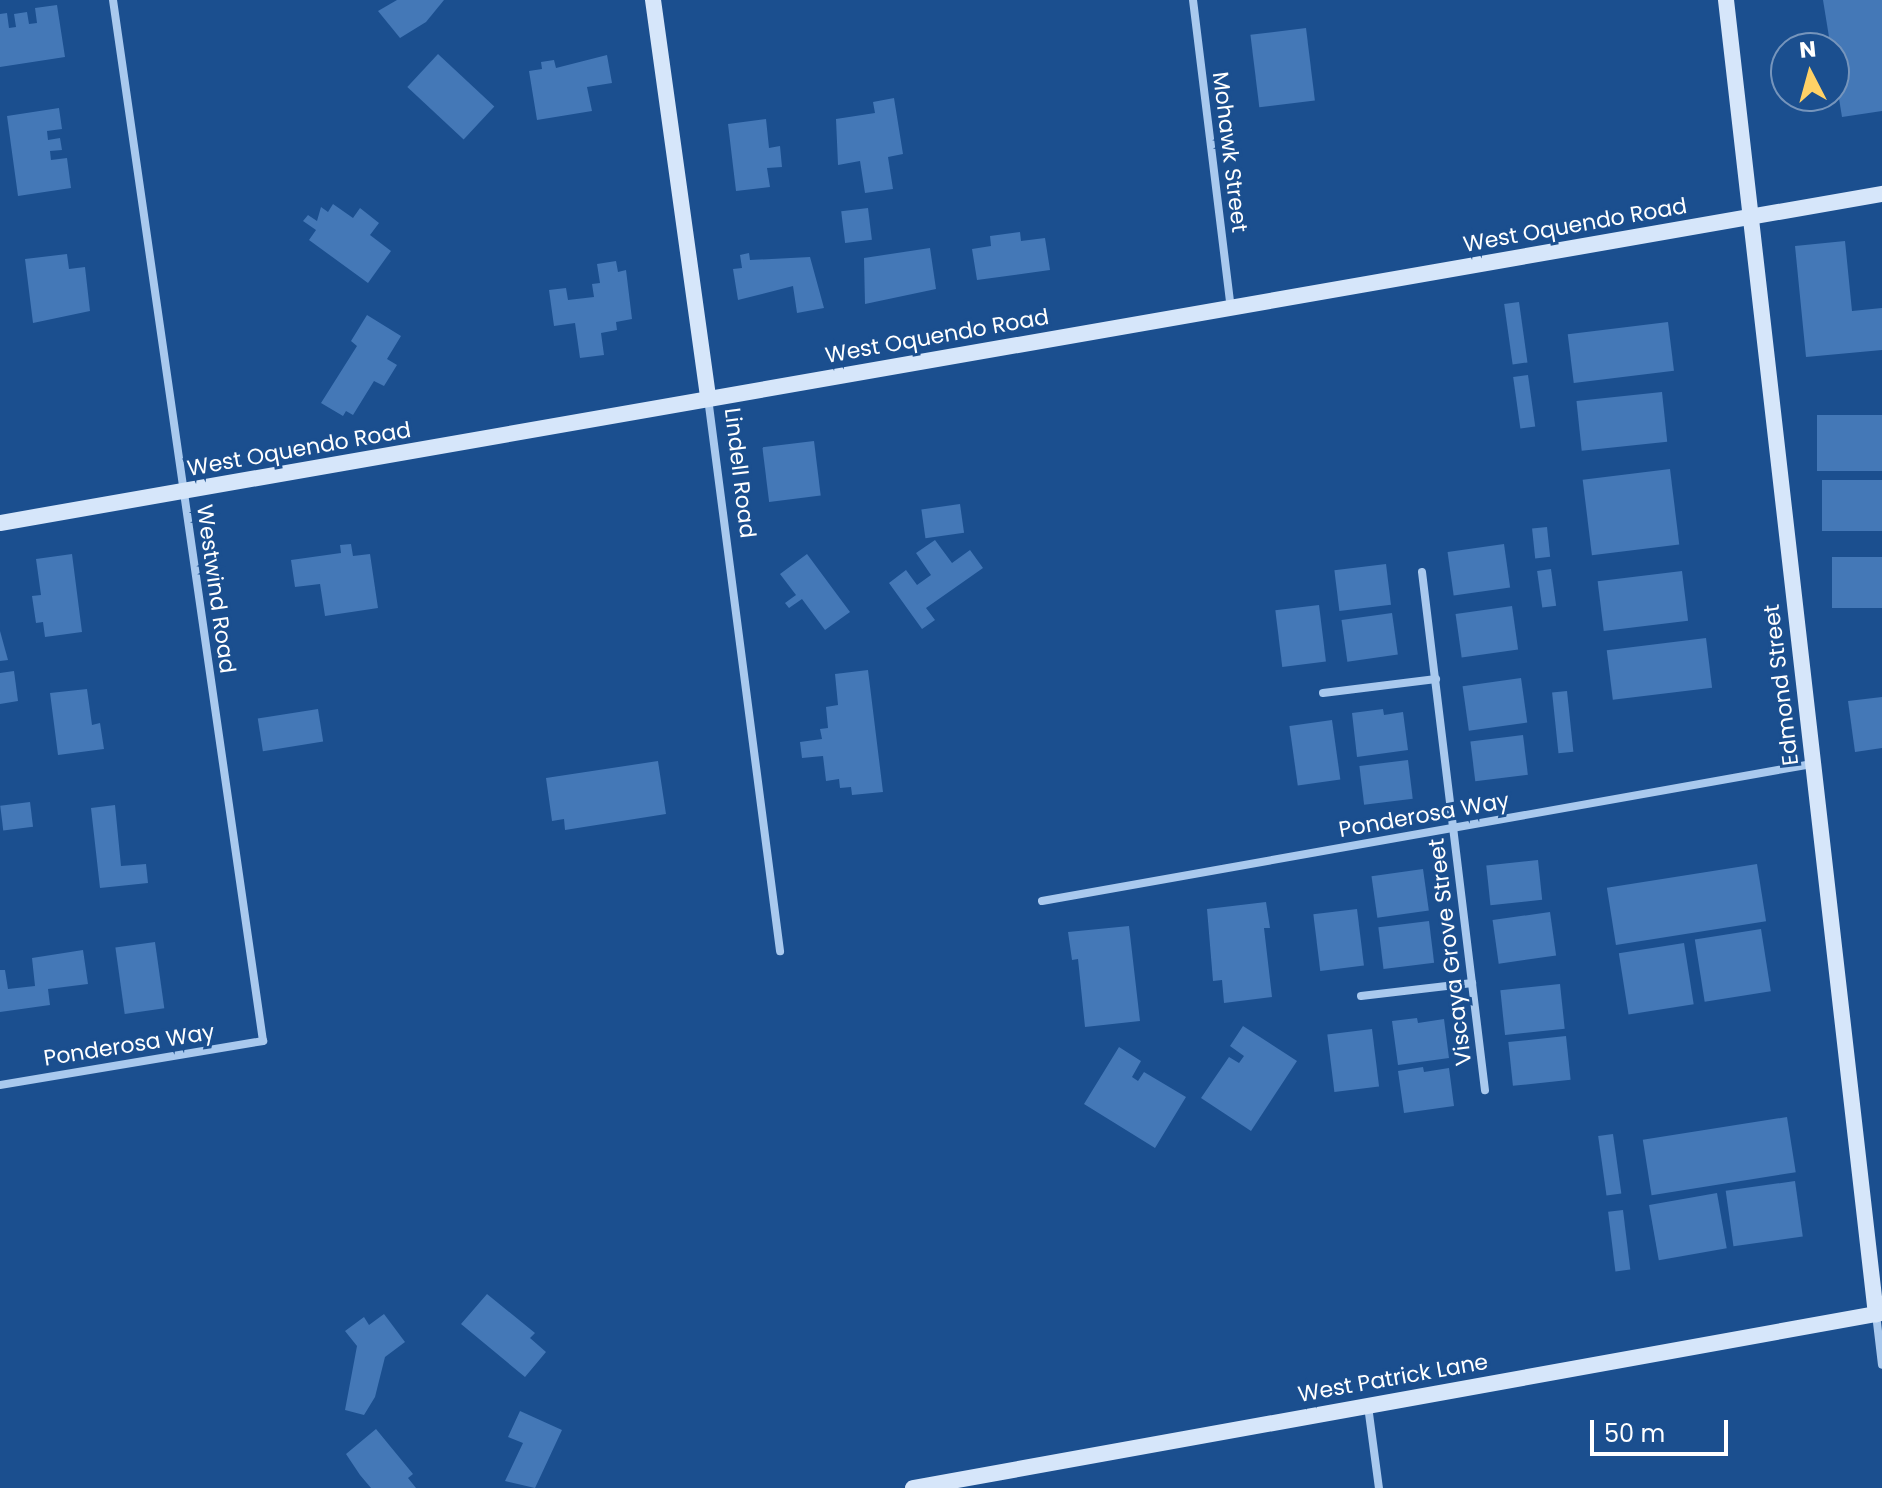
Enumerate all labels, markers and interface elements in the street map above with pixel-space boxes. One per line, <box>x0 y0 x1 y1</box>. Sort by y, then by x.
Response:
north arrow <box>1770 32 1850 112</box>
text: N <box>1798 33 1817 66</box>
street label: Mohawk Street <box>1207 70 1253 234</box>
street label: West Oquendo Road <box>1461 192 1689 258</box>
street label: West Oquendo Road <box>823 303 1051 369</box>
street label: Lindell Road <box>719 406 761 540</box>
street label: West Oquendo Road <box>185 416 413 482</box>
street label: Westwind Road <box>191 503 241 675</box>
street label: Edmond Street <box>1758 603 1804 767</box>
street label: Ponderosa Way <box>1337 787 1511 843</box>
street label: Viscaya Grove Street <box>1423 837 1477 1067</box>
street label: Ponderosa Way <box>42 1018 216 1072</box>
street label: West Patrick Lane <box>1296 1348 1490 1408</box>
scale bar <box>1594 1404 1732 1454</box>
text: 50 m <box>1604 1417 1665 1450</box>

